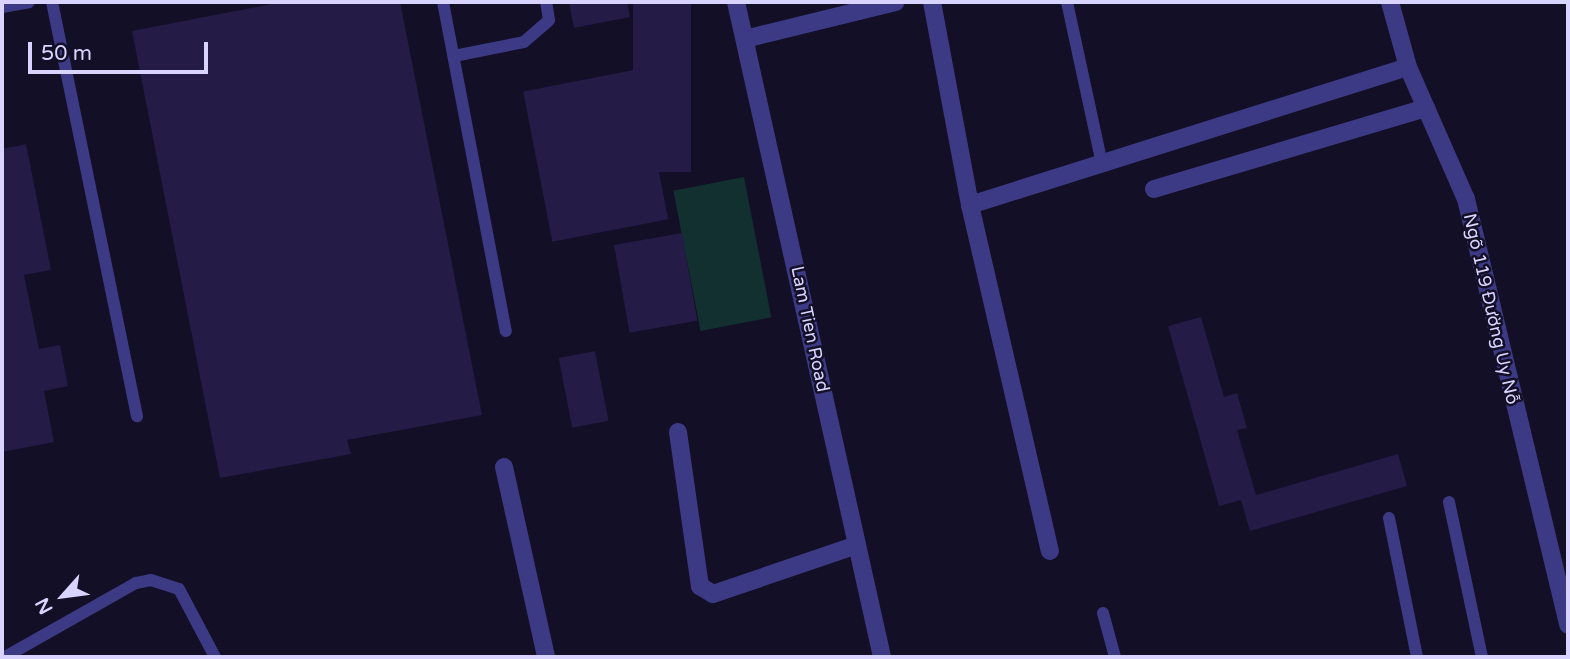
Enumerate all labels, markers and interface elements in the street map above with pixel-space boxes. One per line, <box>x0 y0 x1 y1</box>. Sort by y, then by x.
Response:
scale bar <box>32 28 212 72</box>
text: 50 m <box>41 41 92 66</box>
street label: Ngõ 119 Đường Uy Nỗ <box>1459 211 1523 407</box>
street label: Lam Tien Road <box>786 264 834 394</box>
north arrow <box>28 561 98 631</box>
text: N <box>31 594 58 618</box>

